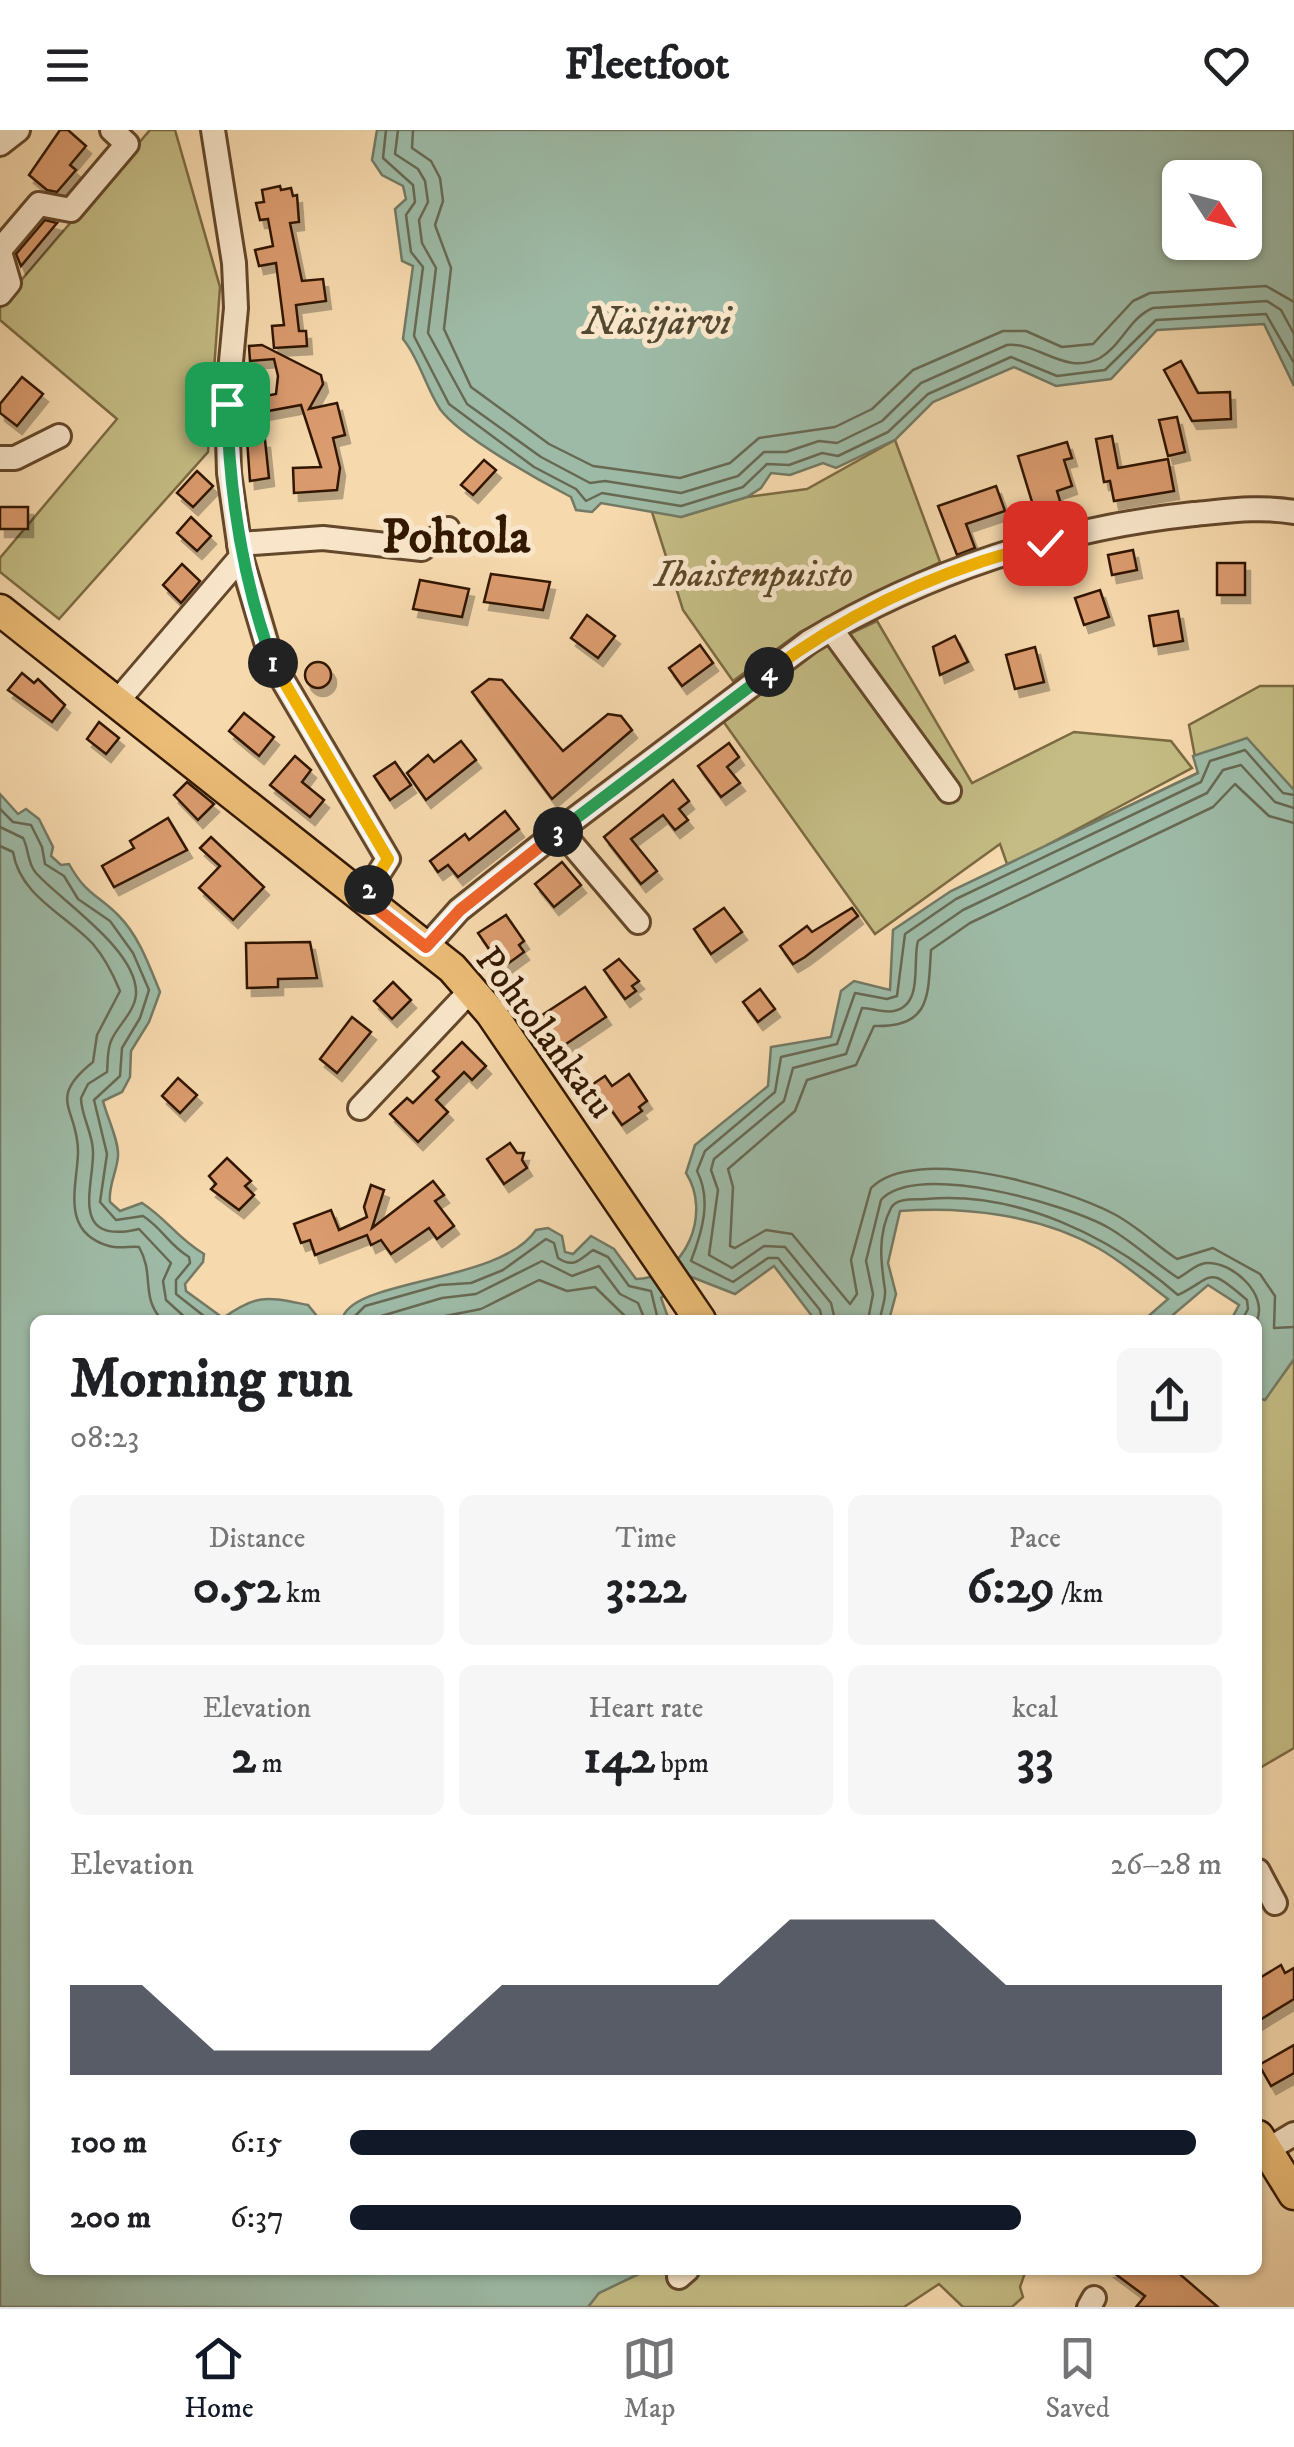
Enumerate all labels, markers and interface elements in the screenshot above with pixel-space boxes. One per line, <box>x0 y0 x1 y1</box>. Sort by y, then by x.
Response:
text: Fleetfoot <box>565 37 729 93</box>
icon: menu <box>40 38 95 93</box>
icon: heart <box>1199 38 1254 93</box>
north arrow <box>1162 160 1262 260</box>
map controls <box>1162 160 1262 260</box>
water label: Näsijärvi <box>581 298 734 348</box>
pin <box>185 362 270 447</box>
icon: arrive <box>200 377 255 432</box>
pin <box>1003 501 1088 586</box>
district label: Pohtola <box>382 508 531 568</box>
icon: check <box>1018 516 1073 571</box>
park label: Ihaistenpuisto <box>653 551 853 599</box>
pin: 1 <box>248 638 298 688</box>
text: 1 <box>268 645 278 680</box>
pin: 4 <box>744 647 794 697</box>
text: 4 <box>761 654 777 689</box>
pin: 3 <box>533 807 583 857</box>
text: 3 <box>553 814 563 849</box>
pin: 2 <box>344 865 394 915</box>
text: 2 <box>362 872 376 907</box>
street label: Pohtolankatu <box>464 938 625 1129</box>
text: Morning run <box>70 1346 352 1415</box>
button: share <box>1117 1348 1222 1453</box>
text: 08:23 <box>70 1418 139 1458</box>
text: Distance <box>209 1521 305 1556</box>
text: Time <box>616 1521 676 1556</box>
text: Pace <box>1009 1521 1061 1556</box>
text: 0.52 <box>193 1556 280 1619</box>
text: 3:22 <box>606 1556 686 1619</box>
text: 6:29 <box>966 1556 1055 1619</box>
text: km <box>280 1576 321 1611</box>
text: /km <box>1055 1576 1104 1611</box>
text: Elevation <box>203 1691 311 1726</box>
text: Heart rate <box>589 1691 703 1726</box>
text: kcal <box>1012 1691 1058 1726</box>
text: 2 <box>231 1726 256 1789</box>
text: 142 <box>583 1726 655 1789</box>
text: 33 <box>1016 1726 1054 1789</box>
text: m <box>256 1746 283 1781</box>
text: bpm <box>655 1746 709 1781</box>
text: Elevation <box>70 1845 194 1885</box>
text: 26–28 m <box>1110 1845 1222 1885</box>
text: 100 m <box>70 2123 147 2163</box>
text: 6:15 <box>230 2123 282 2163</box>
text: 200 m <box>70 2198 151 2238</box>
text: 6:37 <box>230 2198 284 2238</box>
tab: Home <box>184 2331 253 2426</box>
tab: Map <box>622 2331 677 2426</box>
tab: Saved <box>1045 2331 1110 2426</box>

